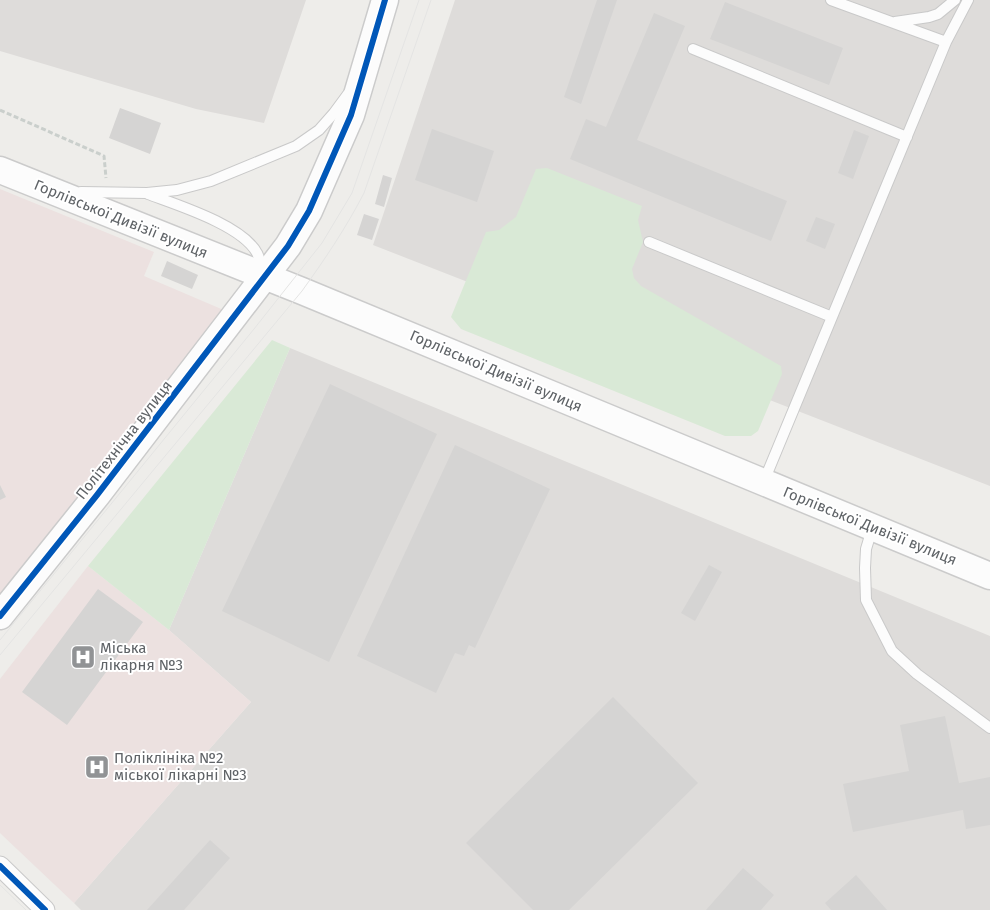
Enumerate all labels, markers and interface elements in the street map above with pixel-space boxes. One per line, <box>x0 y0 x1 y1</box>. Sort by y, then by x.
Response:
street label: Горлівської Дивізії вулиця <box>32 176 210 262</box>
street label: Горлівської Дивізії вулиця <box>407 326 585 416</box>
street label: Політехнічна вулиця <box>72 377 176 503</box>
street label: Горлівської Дивізії вулиця <box>781 483 959 569</box>
place label: Міська лікарня №3 <box>100 639 183 674</box>
hospital icon: Міська лікарня №3 <box>70 644 96 670</box>
place label: Поліклініка №2 міської лікарні №3 <box>114 749 247 784</box>
hospital icon: Поліклініка №2 міської лікарні №3 <box>84 754 110 780</box>

